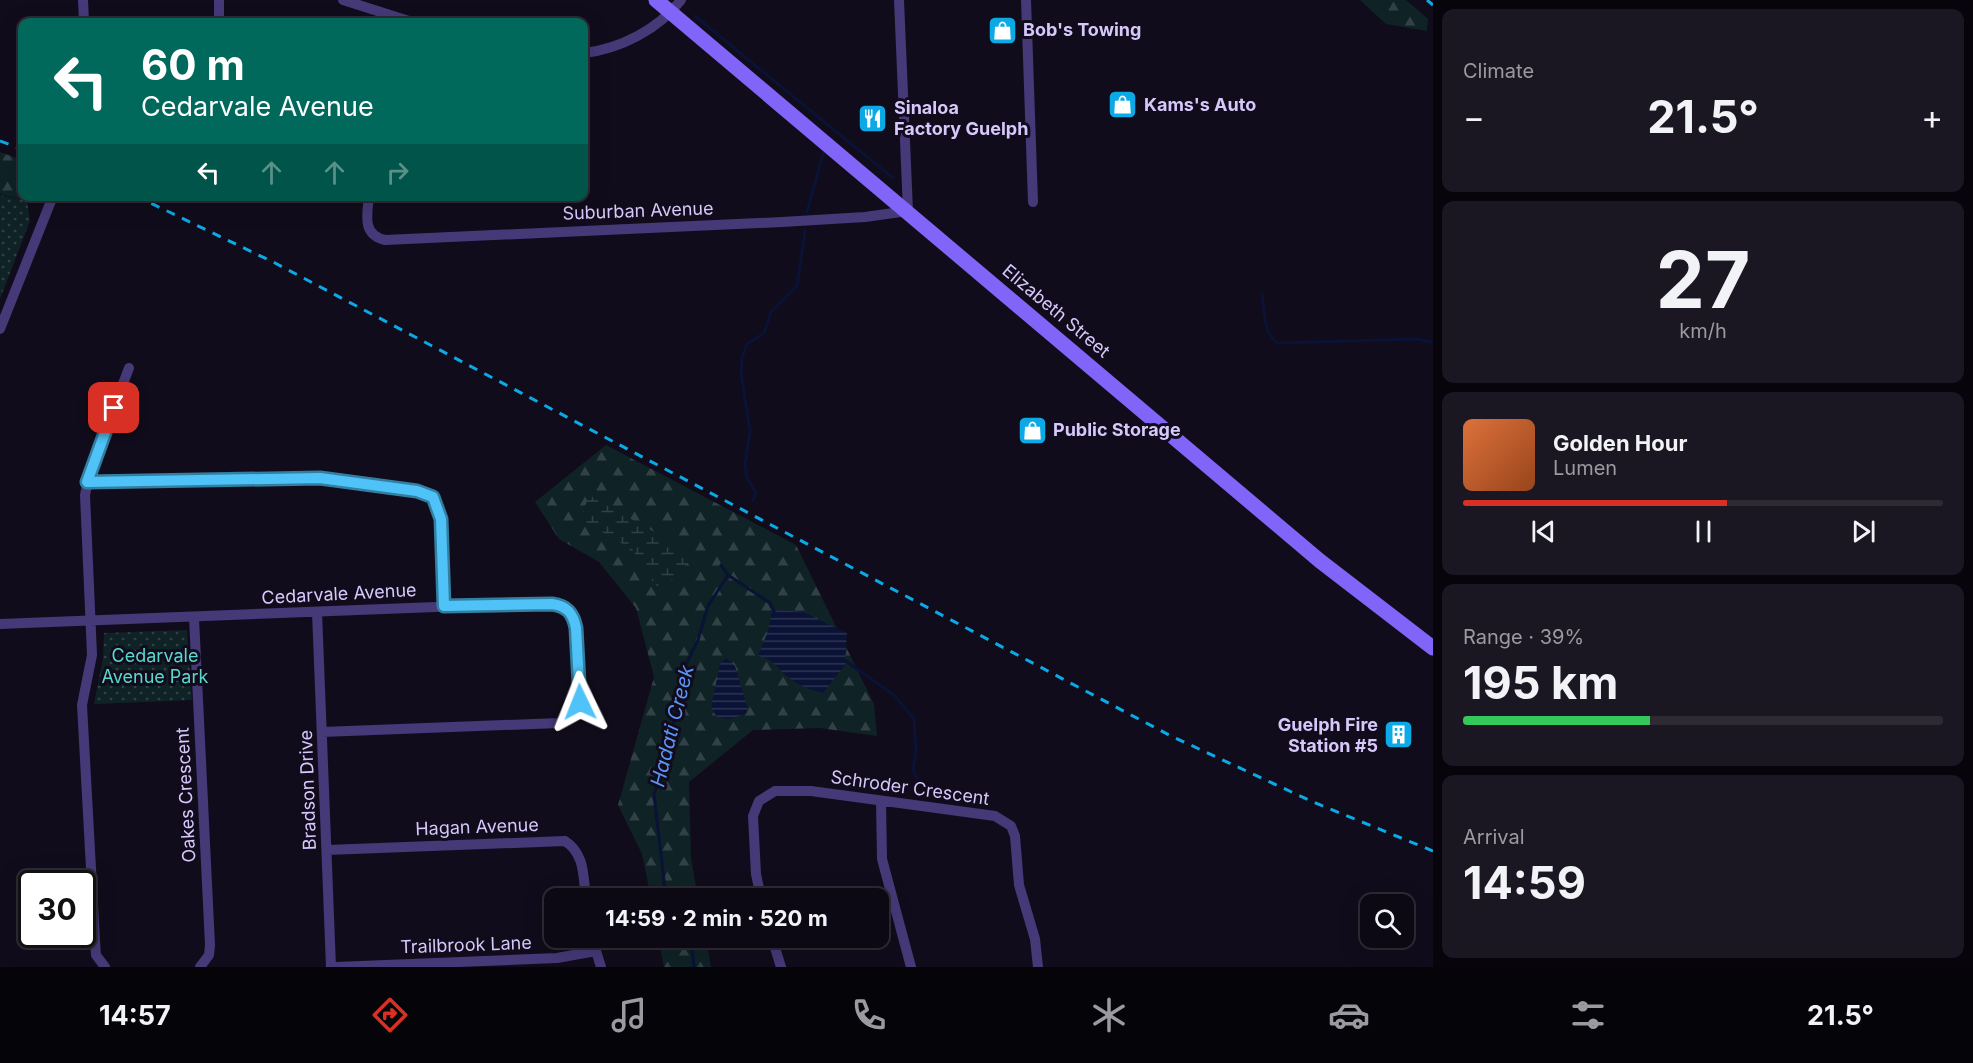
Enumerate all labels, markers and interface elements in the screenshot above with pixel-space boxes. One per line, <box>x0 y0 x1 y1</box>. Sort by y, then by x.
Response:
shop icon: Bob's Towing <box>986 14 1018 46</box>
place label: Bob's Towing <box>1023 19 1141 40</box>
text: 60 m <box>141 39 245 90</box>
icon: left <box>42 42 120 120</box>
text: Climate <box>1463 59 1534 83</box>
shop icon: Kams's Auto <box>1107 89 1139 121</box>
text: 21.5° <box>1647 89 1759 144</box>
text: Cedarvale Avenue <box>141 90 374 123</box>
place label: Kams's Auto <box>1144 94 1256 115</box>
place label: Sinaloa Factory Guelph <box>894 97 1028 139</box>
text: − <box>1463 97 1485 137</box>
text: + <box>1921 97 1943 137</box>
restaurant icon: Sinaloa Factory Guelph <box>857 102 889 134</box>
icon: left <box>192 156 225 189</box>
icon: ahead <box>255 156 288 189</box>
icon: ahead <box>318 156 351 189</box>
icon: right <box>381 156 414 189</box>
street label: Suburban Avenue <box>562 197 714 224</box>
text: 27 <box>1656 232 1750 327</box>
street label: Elizabeth Street <box>998 260 1114 362</box>
text: km/h <box>1679 319 1727 343</box>
pin <box>88 382 139 433</box>
icon: arrive <box>97 391 130 424</box>
shop icon: Public Storage <box>1016 414 1048 446</box>
place label: Public Storage <box>1053 419 1181 440</box>
text: Golden Hour <box>1553 430 1687 456</box>
text: Lumen <box>1553 456 1617 480</box>
icon: previous <box>1527 515 1560 548</box>
icon: pause <box>1687 515 1720 548</box>
icon: next <box>1847 515 1880 548</box>
street label: Cedarvale Avenue <box>261 579 417 608</box>
text: Range · 39% <box>1463 625 1584 649</box>
park label: Cedarvale Avenue Park <box>102 645 209 687</box>
text: 195 km <box>1463 655 1618 710</box>
water label: Hadati Creek <box>645 662 699 789</box>
position arrow <box>548 670 612 734</box>
place label: Guelph Fire Station #5 <box>1278 714 1378 756</box>
building icon: Guelph Fire Station #5 <box>1383 719 1415 751</box>
street label: Oakes Crescent <box>171 727 200 863</box>
street label: Bradson Drive <box>295 730 320 851</box>
street label: Schroder Crescent <box>829 766 991 809</box>
street label: Hagan Avenue <box>415 814 539 839</box>
text: Arrival <box>1463 825 1525 849</box>
text: 14:59 <box>1463 855 1586 910</box>
speed limit sign: 30 <box>18 870 96 948</box>
map controls <box>1360 894 1414 948</box>
button: search <box>1360 894 1414 948</box>
text: 14:59 · 2 min · 520 m <box>605 905 828 931</box>
street label: Trailbrook Lane <box>400 932 532 957</box>
icon: directions <box>369 994 411 1036</box>
icon: music <box>608 994 650 1036</box>
icon: phone <box>848 994 890 1036</box>
icon: climate <box>1088 994 1130 1036</box>
icon: car <box>1328 994 1370 1036</box>
icon: filters <box>1567 994 1609 1036</box>
text: 14:57 <box>99 999 171 1032</box>
text: 21.5° <box>1807 999 1874 1032</box>

